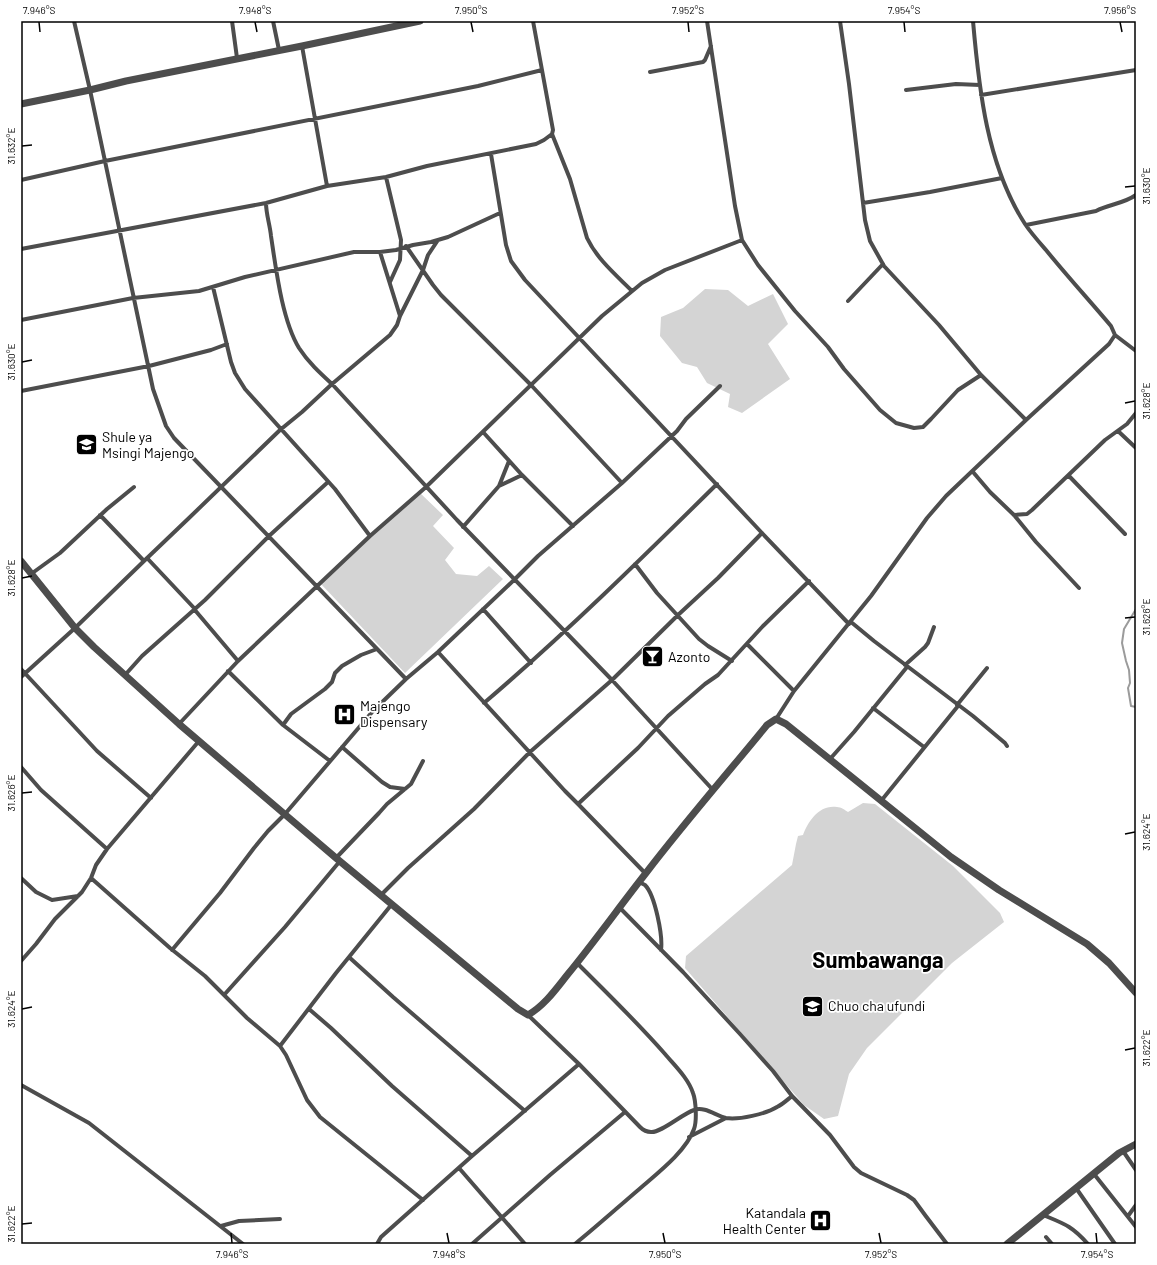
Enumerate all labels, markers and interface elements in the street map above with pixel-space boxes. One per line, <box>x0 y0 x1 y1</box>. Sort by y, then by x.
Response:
text: 7.946°S <box>23 4 55 16</box>
text: 7.948°S <box>239 4 271 16</box>
text: 7.950°S <box>455 4 488 16</box>
text: 7.952°S <box>672 4 704 16</box>
text: 7.954°S <box>888 4 920 16</box>
text: 7.956°S <box>1104 4 1136 16</box>
text: 31.632°E <box>5 128 17 164</box>
text: 31.630°E <box>1140 167 1152 205</box>
text: 31.630°E <box>5 343 17 381</box>
text: 31.628°E <box>1140 383 1152 419</box>
place label: Shule ya Msingi Majengo <box>102 428 194 461</box>
school or university icon: Shule ya Msingi Majengo <box>73 432 99 458</box>
text: 31.628°E <box>5 560 17 596</box>
text: 31.626°E <box>1140 599 1152 635</box>
bar icon: Azonto <box>640 644 666 670</box>
place label: Azonto <box>668 648 710 665</box>
place label: Majengo Dispensary <box>360 697 428 730</box>
hospital icon: Majengo Dispensary <box>332 701 358 727</box>
text: 31.626°E <box>5 775 17 811</box>
text: 31.624°E <box>1140 813 1152 851</box>
district label: Sumbawanga <box>812 946 944 972</box>
text: 31.624°E <box>5 990 17 1028</box>
school or university icon: Chuo cha ufundi <box>800 993 826 1019</box>
place label: Chuo cha ufundi <box>828 997 925 1014</box>
text: 31.622°E <box>1140 1029 1152 1067</box>
place label: Katandala Health Center <box>723 1204 806 1237</box>
text: 31.622°E <box>5 1205 17 1243</box>
hospital icon: Katandala Health Center <box>808 1208 834 1234</box>
text: 7.946°S <box>216 1248 248 1260</box>
text: 7.948°S <box>433 1248 465 1260</box>
text: 7.950°S <box>649 1248 682 1260</box>
text: 7.952°S <box>865 1248 897 1260</box>
text: 7.954°S <box>1081 1248 1113 1260</box>

